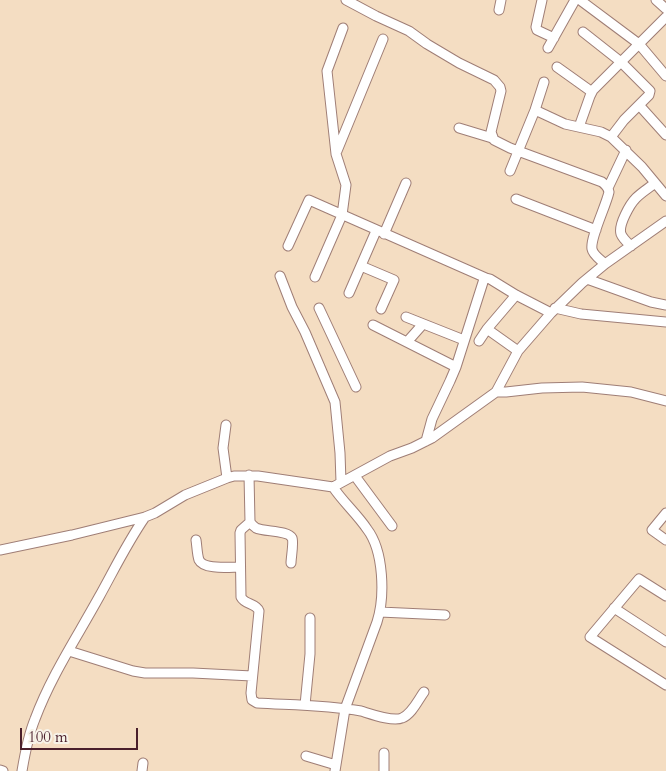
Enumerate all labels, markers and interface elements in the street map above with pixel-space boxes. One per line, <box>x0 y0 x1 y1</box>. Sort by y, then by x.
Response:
scale bar <box>22 718 140 750</box>
text: 100 m <box>28 727 68 747</box>

